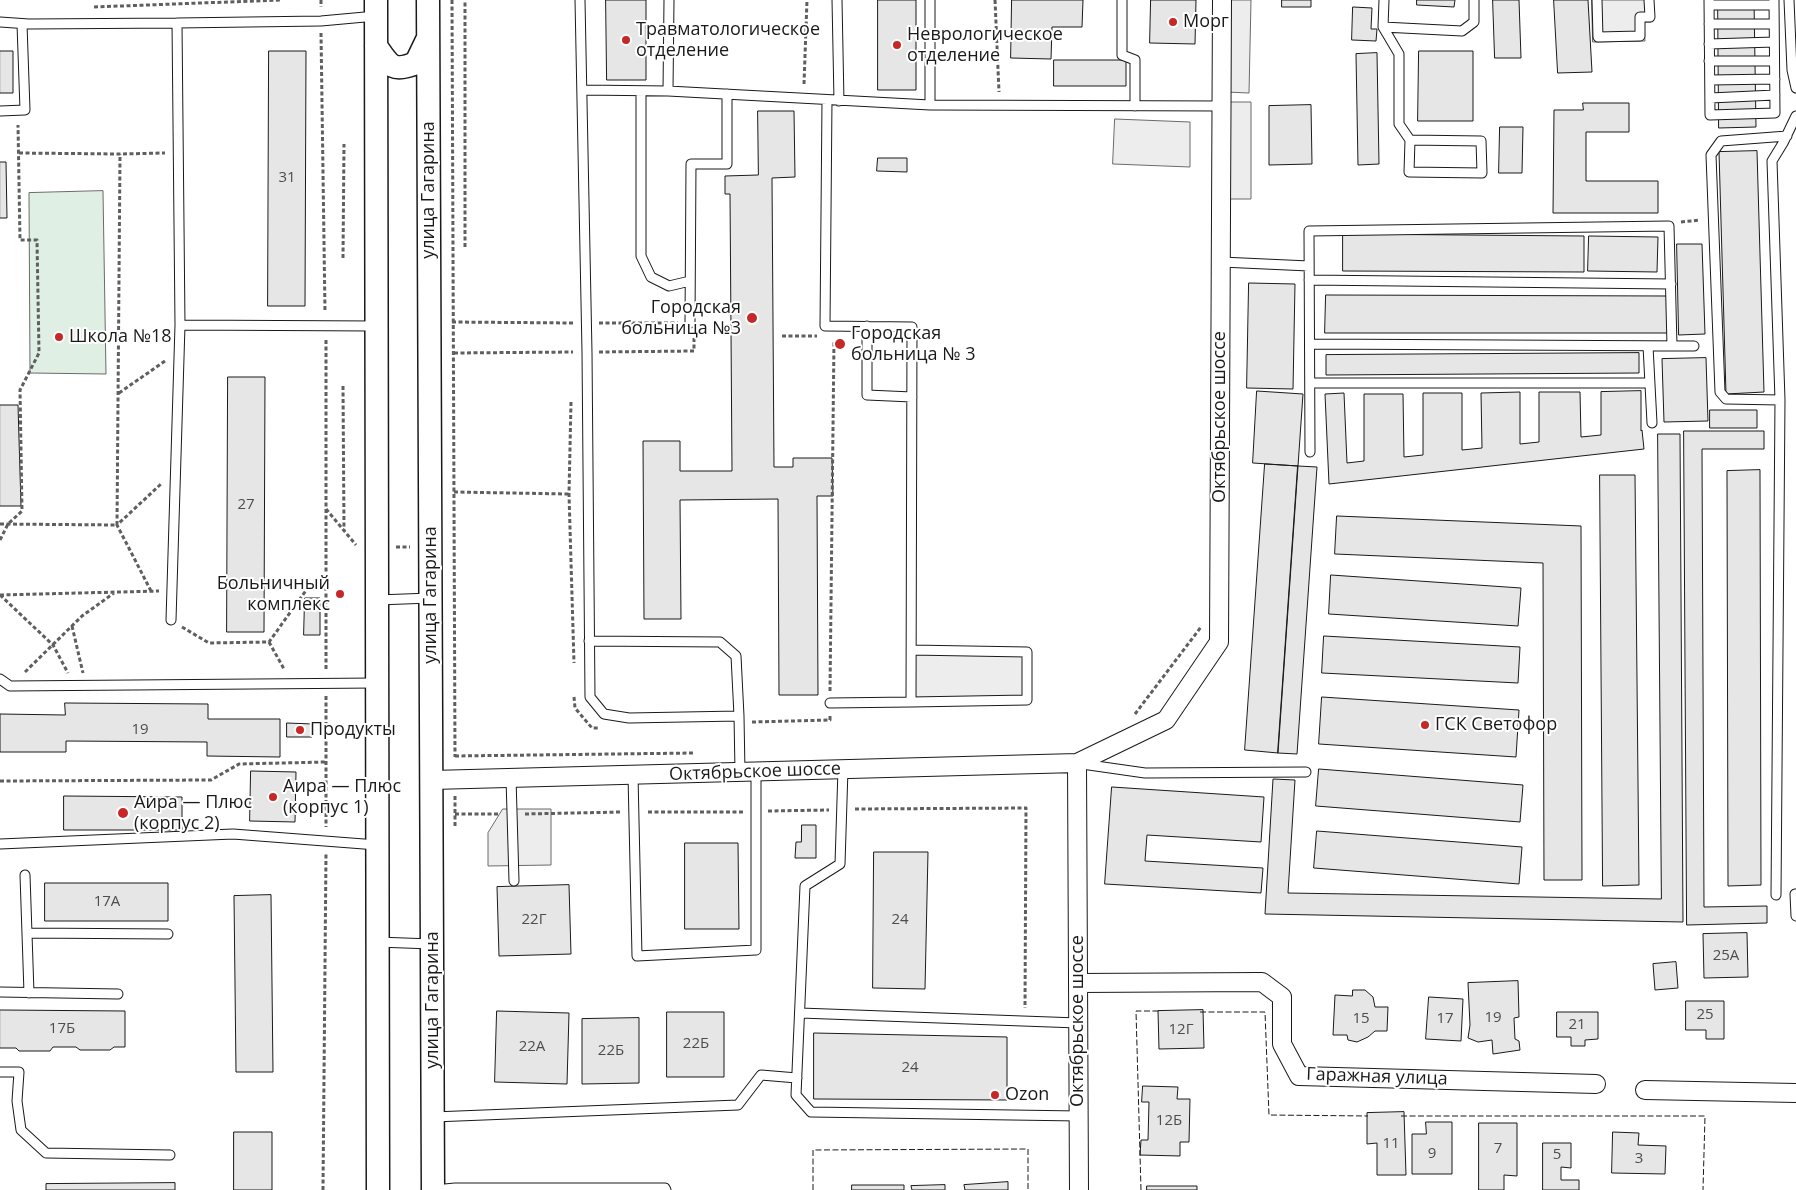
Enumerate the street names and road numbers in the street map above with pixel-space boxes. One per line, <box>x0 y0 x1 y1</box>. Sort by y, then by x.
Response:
street label: улица Гагарина <box>418 121 440 259</box>
street label: Октябрьское шоссе <box>1209 331 1231 503</box>
street label: улица Гагарина <box>420 526 442 664</box>
street label: Октябрьское шоссе <box>669 758 841 786</box>
street label: улица Гагарина <box>422 931 444 1069</box>
street label: Октябрьское шоссе <box>1067 935 1089 1107</box>
street label: Гаражная улица <box>1306 1064 1448 1090</box>

